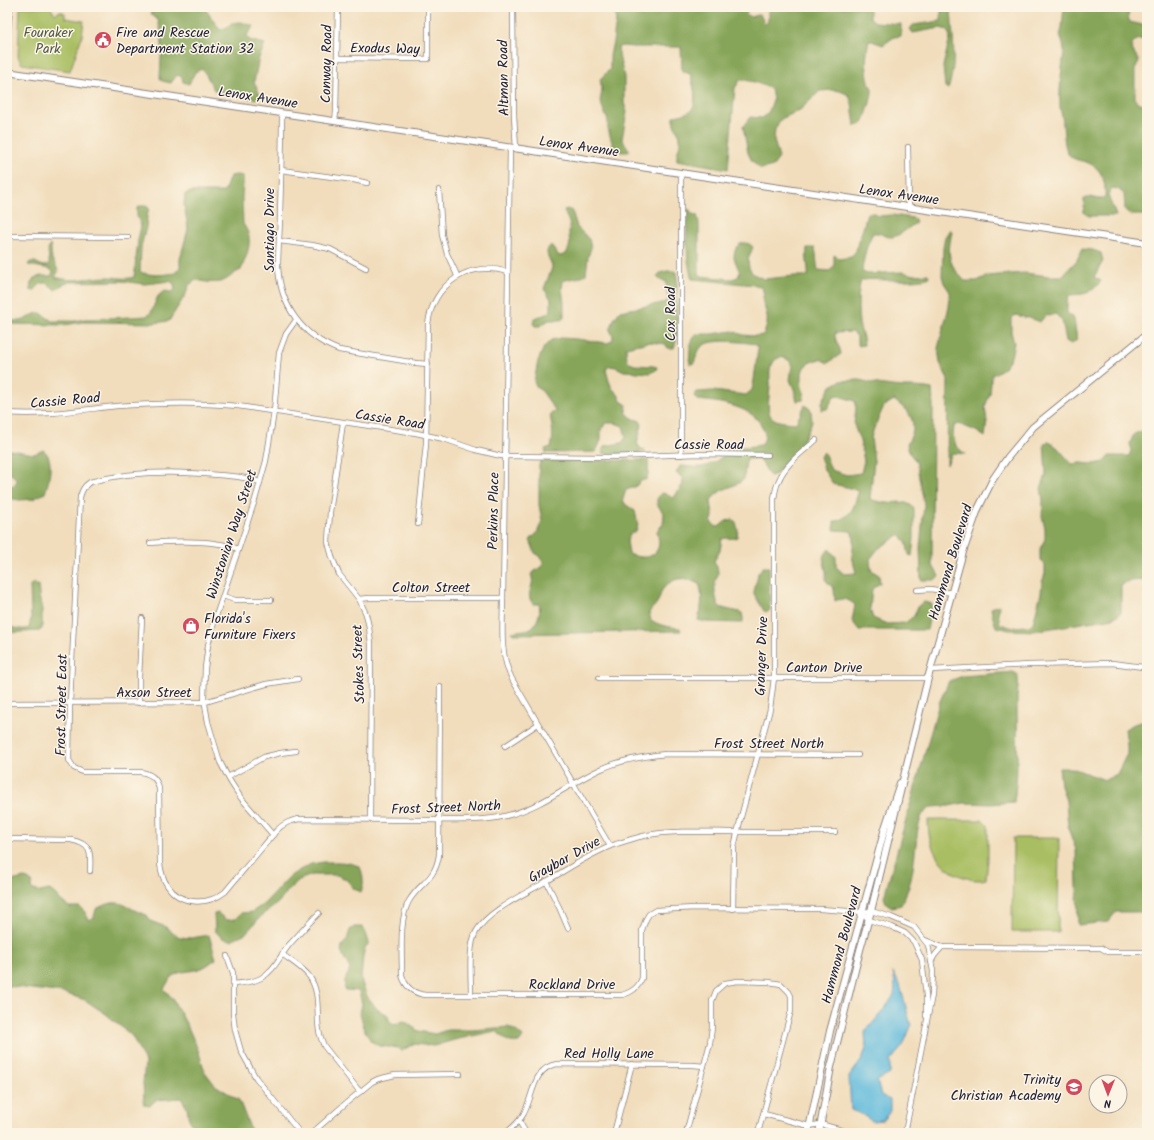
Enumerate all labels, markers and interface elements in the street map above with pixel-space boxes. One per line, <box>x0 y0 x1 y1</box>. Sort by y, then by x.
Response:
park label: Fouraker Park <box>23 22 74 60</box>
place label: Fire and Rescue Department Station 32 <box>116 22 254 60</box>
street label: Conway Road <box>315 24 339 103</box>
public building icon: Fire and Rescue Department Station 32 <box>93 30 113 50</box>
street label: Exodus Way <box>350 37 421 61</box>
street label: Altman Road <box>492 39 516 116</box>
street label: Lenox Avenue <box>216 81 300 115</box>
street label: Lenox Avenue <box>537 130 621 164</box>
street label: Lenox Avenue <box>857 178 941 212</box>
street label: Santiago Drive <box>259 187 281 272</box>
street label: Cox Road <box>660 286 682 341</box>
street label: Cassie Road <box>29 387 102 415</box>
street label: Cassie Road <box>353 404 427 437</box>
street label: Cassie Road <box>674 434 745 456</box>
street label: Winstonian Way Street <box>201 466 263 602</box>
street label: Perkins Place <box>482 471 506 550</box>
street label: Hammond Boulevard <box>923 501 979 623</box>
street label: Colton Street <box>392 577 471 599</box>
place label: Florida's Furniture Fixers <box>204 608 296 646</box>
street label: Granger Drive <box>750 615 774 696</box>
shop icon: Florida's Furniture Fixers <box>181 616 201 636</box>
street label: Stokes Street <box>347 623 371 704</box>
street label: Frost Street East <box>50 653 74 756</box>
street label: Canton Drive <box>786 657 863 679</box>
street label: Axson Street <box>116 682 192 704</box>
street label: Frost Street North <box>714 733 824 755</box>
street label: Frost Street North <box>391 795 501 821</box>
street label: Graybar Drive <box>524 831 605 889</box>
street label: Hammond Boulevard <box>816 883 868 1006</box>
street label: Rockland Drive <box>529 974 616 996</box>
street label: Red Holly Lane <box>564 1043 655 1065</box>
place label: Trinity Christian Academy <box>950 1069 1061 1107</box>
north arrow <box>1088 1074 1128 1114</box>
school or university icon: Trinity Christian Academy <box>1064 1077 1084 1097</box>
text: N <box>1104 1094 1111 1112</box>

